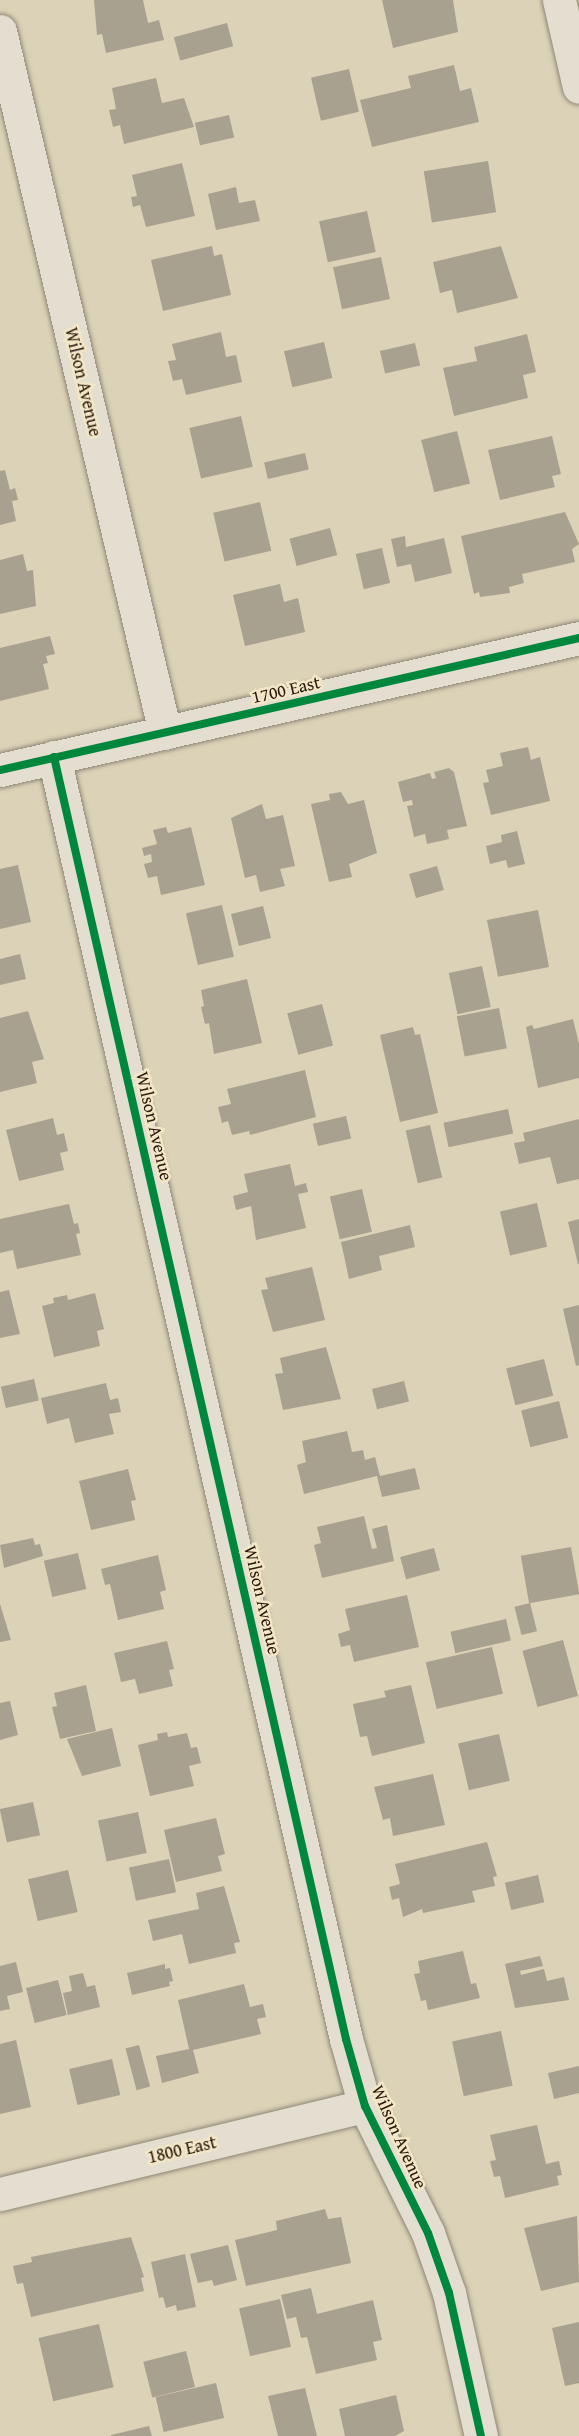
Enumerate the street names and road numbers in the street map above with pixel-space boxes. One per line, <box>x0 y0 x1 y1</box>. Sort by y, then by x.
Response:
street label: Wilson Avenue <box>60 325 106 439</box>
street label: 1700 East <box>250 672 322 708</box>
street label: Wilson Avenue <box>131 1069 177 1183</box>
street label: Wilson Avenue <box>239 1543 285 1657</box>
street label: Wilson Avenue <box>367 2082 431 2192</box>
street label: 1800 East <box>146 2132 218 2168</box>

